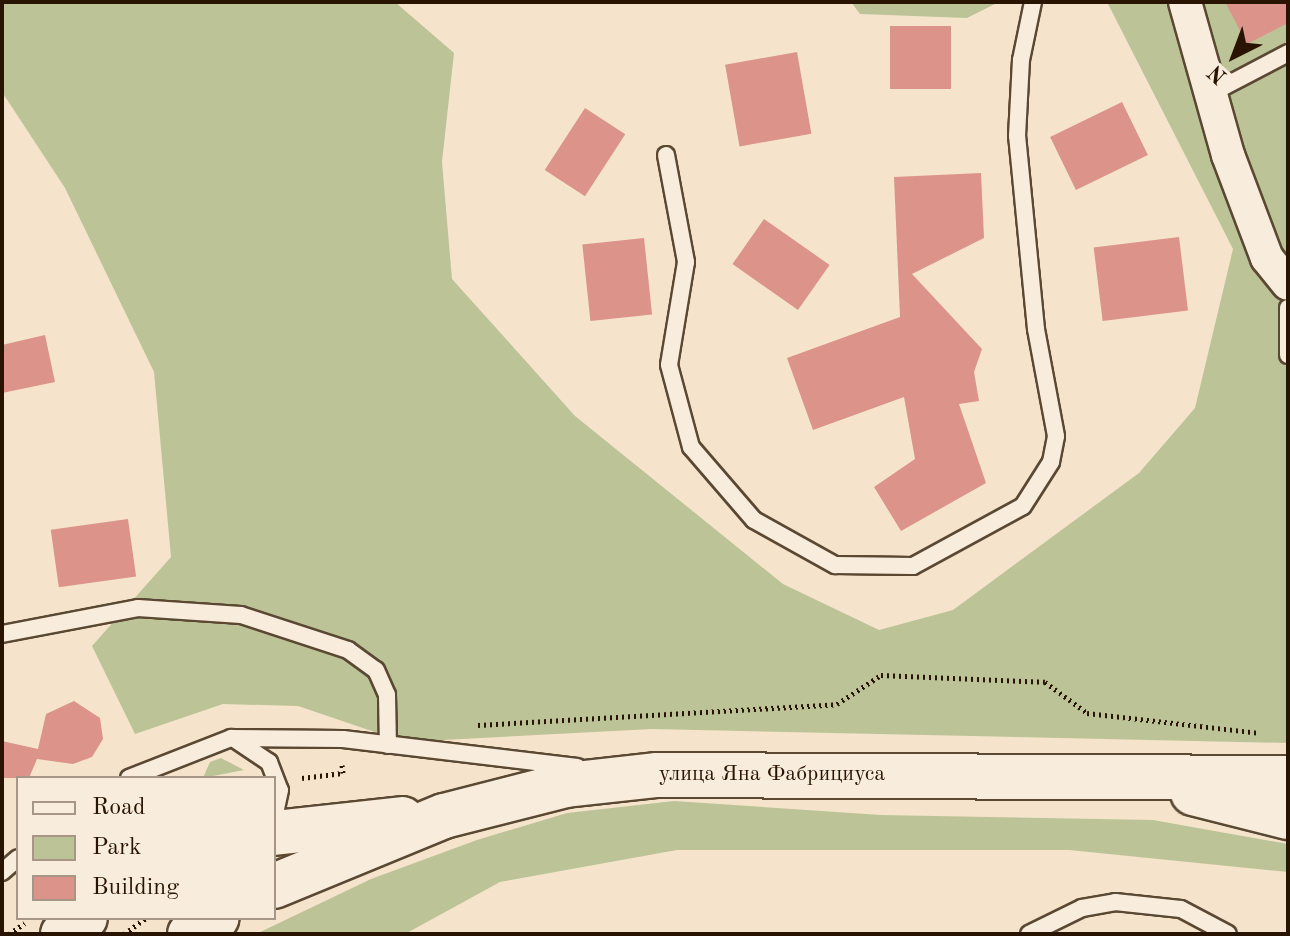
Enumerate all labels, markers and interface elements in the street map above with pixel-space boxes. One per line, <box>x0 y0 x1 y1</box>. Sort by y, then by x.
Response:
north arrow <box>1194 16 1274 96</box>
text: N <box>1204 60 1232 88</box>
street label: улица Яна Фабрициуса <box>659 762 885 788</box>
legend <box>16 776 276 920</box>
text: Road <box>92 796 145 820</box>
text: Park <box>92 836 141 860</box>
text: Building <box>92 876 179 900</box>

